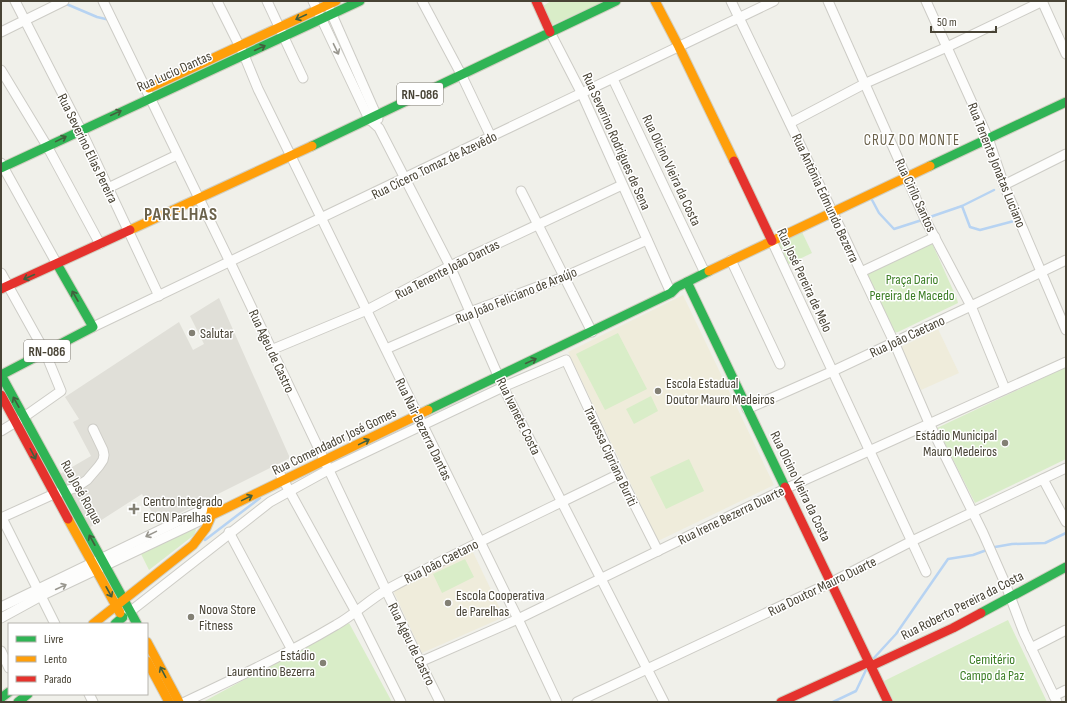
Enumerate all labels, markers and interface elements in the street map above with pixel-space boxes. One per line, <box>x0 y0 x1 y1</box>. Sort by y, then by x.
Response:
scale bar <box>931 8 996 34</box>
one-way arrow <box>295 14 307 21</box>
text: 50 m <box>937 15 957 30</box>
one-way arrow <box>333 42 340 54</box>
one-way arrow <box>253 44 265 51</box>
street label: Rua Lucio Dantas <box>134 47 214 96</box>
street label: Rua Severino Rodrigues de Sena <box>579 70 655 213</box>
road number: RN-086 <box>397 83 443 105</box>
street label: Rua Severino Elias Pereira <box>54 91 121 206</box>
street label: Rua Tenente Jonatas Luciano <box>964 100 1029 230</box>
one-way arrow <box>110 109 122 116</box>
street label: Rua Olcino Vieira da Costa <box>638 112 705 229</box>
street label: Rua Cícero Tomaz de Azevêdo <box>369 128 500 203</box>
street label: Rua Antônia Edmundo Bezerra <box>788 131 863 265</box>
district label: CRUZ DO MONTE <box>864 131 960 150</box>
one-way arrow <box>55 135 67 142</box>
street label: Rua Cirilo Santos <box>891 156 940 235</box>
district label: PARELHAS <box>144 204 218 225</box>
street label: Rua José Pereira de Melo <box>773 226 836 335</box>
street label: Rua Tenente João Dantas <box>392 236 502 303</box>
street label: Rua João Feliciano de Araújo <box>453 263 579 328</box>
park label: Praça Dario Pereira de Macedo <box>869 271 955 304</box>
one-way arrow <box>23 273 35 281</box>
one-way arrow <box>71 290 79 302</box>
street label: Rua Ageu de Castro <box>245 307 298 396</box>
street label: Rua João Caetano <box>867 312 948 361</box>
place label: Salutar <box>200 325 233 342</box>
marker: Salutar <box>187 328 197 338</box>
road number: RN-086 <box>24 340 70 362</box>
one-way arrow <box>525 357 537 364</box>
street label: Rua Nair Bezerra Dantas <box>391 375 456 483</box>
street label: Rua Ivanete Costa <box>492 375 545 458</box>
place label: Escola Estadual Doutor Mauro Medeiros <box>666 375 775 408</box>
marker: Escola Estadual Doutor Mauro Medeiros <box>653 386 663 396</box>
one-way arrow <box>12 396 19 408</box>
street label: Travessa Cipriana Buriti <box>580 403 641 509</box>
street label: Rua Comendador José Gomes <box>269 404 399 479</box>
place label: Estádio Municipal Mauro Medeiros <box>915 427 997 460</box>
street label: Rua Olcino Vieira da Costa <box>766 428 835 544</box>
one-way arrow <box>358 438 370 445</box>
marker: Estádio Municipal Mauro Medeiros <box>1000 438 1010 448</box>
one-way arrow <box>29 448 37 460</box>
street label: Rua José Roque <box>57 457 106 527</box>
street label: Rua Irene Bezerra Duarte <box>675 482 787 548</box>
place label: Centro Integrado ECON Parelhas <box>143 493 223 526</box>
one-way arrow <box>240 494 252 501</box>
marker: Centro Integrado ECON Parelhas <box>128 503 140 515</box>
one-way arrow <box>146 531 158 538</box>
one-way arrow <box>88 534 96 546</box>
street label: Rua João Caetano <box>401 535 481 587</box>
street label: Rua Doutor Mauro Duarte <box>765 553 879 620</box>
street label: Rua Roberto Pereira da Costa <box>898 567 1026 644</box>
one-way arrow <box>54 583 66 591</box>
one-way arrow <box>106 586 113 598</box>
place label: Escola Cooperativa de Parelhas <box>456 587 545 620</box>
marker: Escola Cooperativa de Parelhas <box>443 598 453 608</box>
street label: Rua Ageu de Castro <box>384 600 439 689</box>
place label: Noova Store Fitness <box>199 601 256 634</box>
marker: Noova Store Fitness <box>186 612 196 622</box>
legend <box>8 623 148 695</box>
text: Livre <box>44 632 64 647</box>
place label: Estádio Laurentino Bezerra <box>227 647 315 680</box>
park label: Cemitério Campo da Paz <box>960 651 1024 684</box>
text: Lento <box>44 652 67 667</box>
marker: Estádio Laurentino Bezerra <box>318 658 328 668</box>
one-way arrow <box>159 666 167 678</box>
text: Parado <box>44 672 71 687</box>

